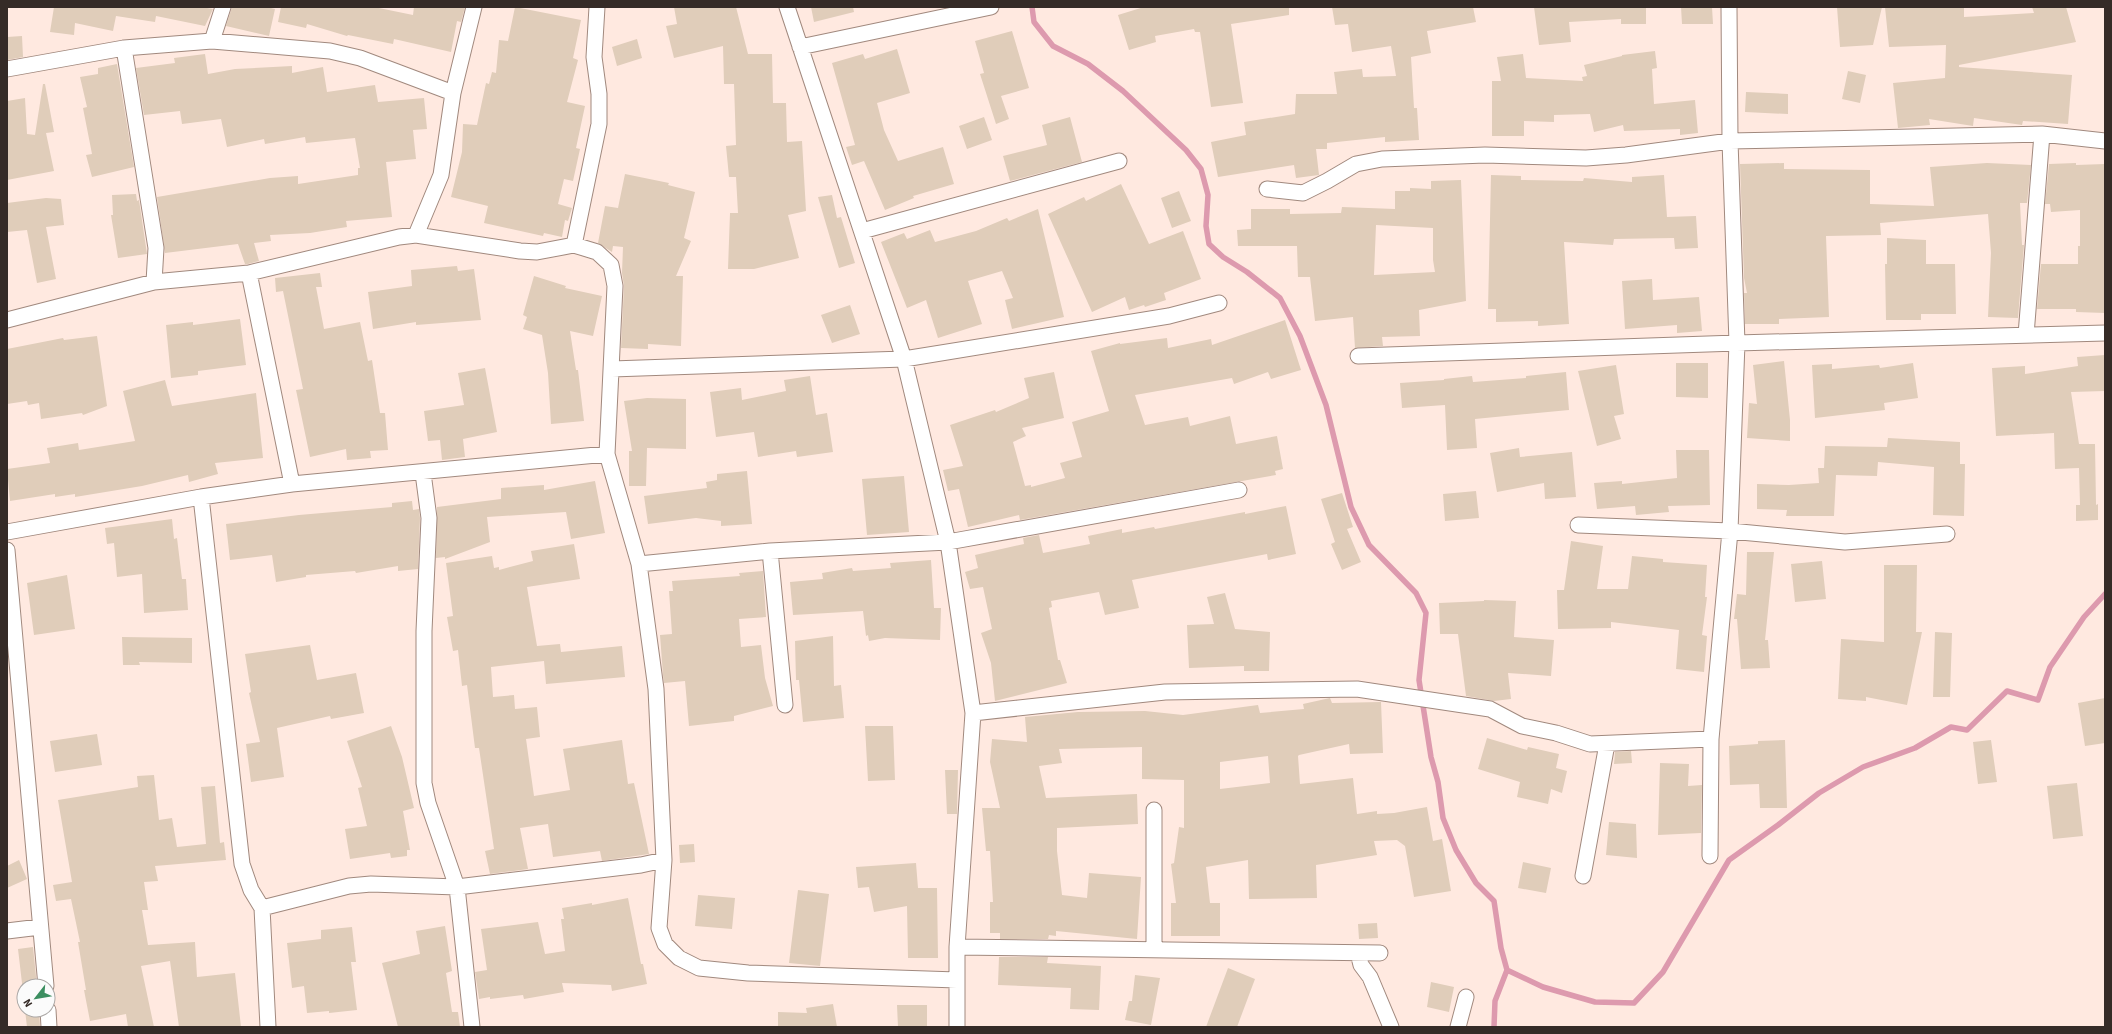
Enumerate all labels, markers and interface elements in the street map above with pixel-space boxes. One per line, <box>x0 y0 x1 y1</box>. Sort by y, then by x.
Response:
north arrow <box>16 978 56 1018</box>
text: N <box>20 996 36 1010</box>

